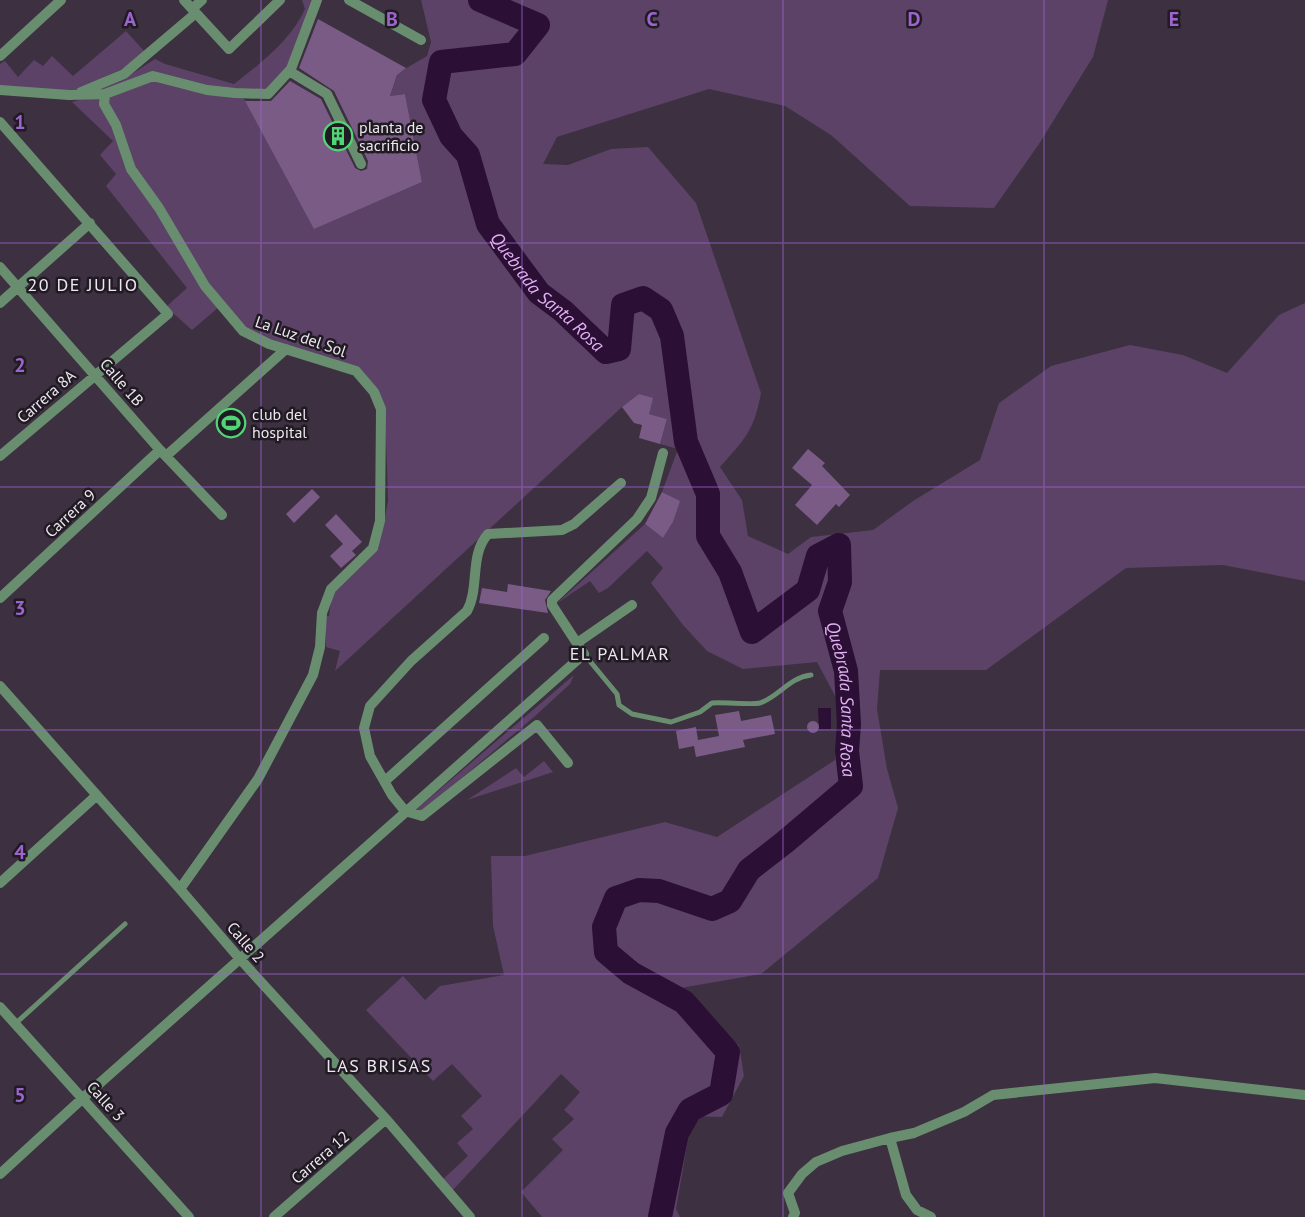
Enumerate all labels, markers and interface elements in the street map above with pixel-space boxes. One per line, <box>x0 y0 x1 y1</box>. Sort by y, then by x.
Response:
text: A <box>124 6 137 32</box>
text: B <box>386 6 398 32</box>
text: C <box>646 6 658 32</box>
text: D <box>908 6 921 32</box>
text: E <box>1169 6 1179 32</box>
text: 1 <box>14 109 26 135</box>
place label: planta de sacrificio <box>359 117 423 155</box>
building icon: planta de sacrificio <box>322 120 354 152</box>
water label: Quebrada Santa Rosa <box>486 227 610 356</box>
district label: 20 DE JULIO <box>28 273 138 296</box>
street label: La Luz del Sol <box>253 311 350 361</box>
text: 2 <box>14 352 26 378</box>
street label: Calle 1B <box>96 354 148 410</box>
street label: Carrera 8A <box>12 365 80 427</box>
place label: club del hospital <box>252 404 307 442</box>
sports icon: club del hospital <box>215 407 247 439</box>
street label: Carrera 9 <box>40 484 100 542</box>
text: 3 <box>14 595 26 621</box>
water label: Quebrada Santa Rosa <box>822 619 861 778</box>
district label: EL PALMAR <box>570 642 670 665</box>
text: 4 <box>14 839 26 865</box>
street label: Calle 2 <box>223 918 269 966</box>
district label: LAS BRISAS <box>326 1054 432 1077</box>
street label: Calle 3 <box>83 1077 129 1125</box>
text: 5 <box>14 1082 26 1108</box>
street label: Carrera 12 <box>287 1126 353 1188</box>

